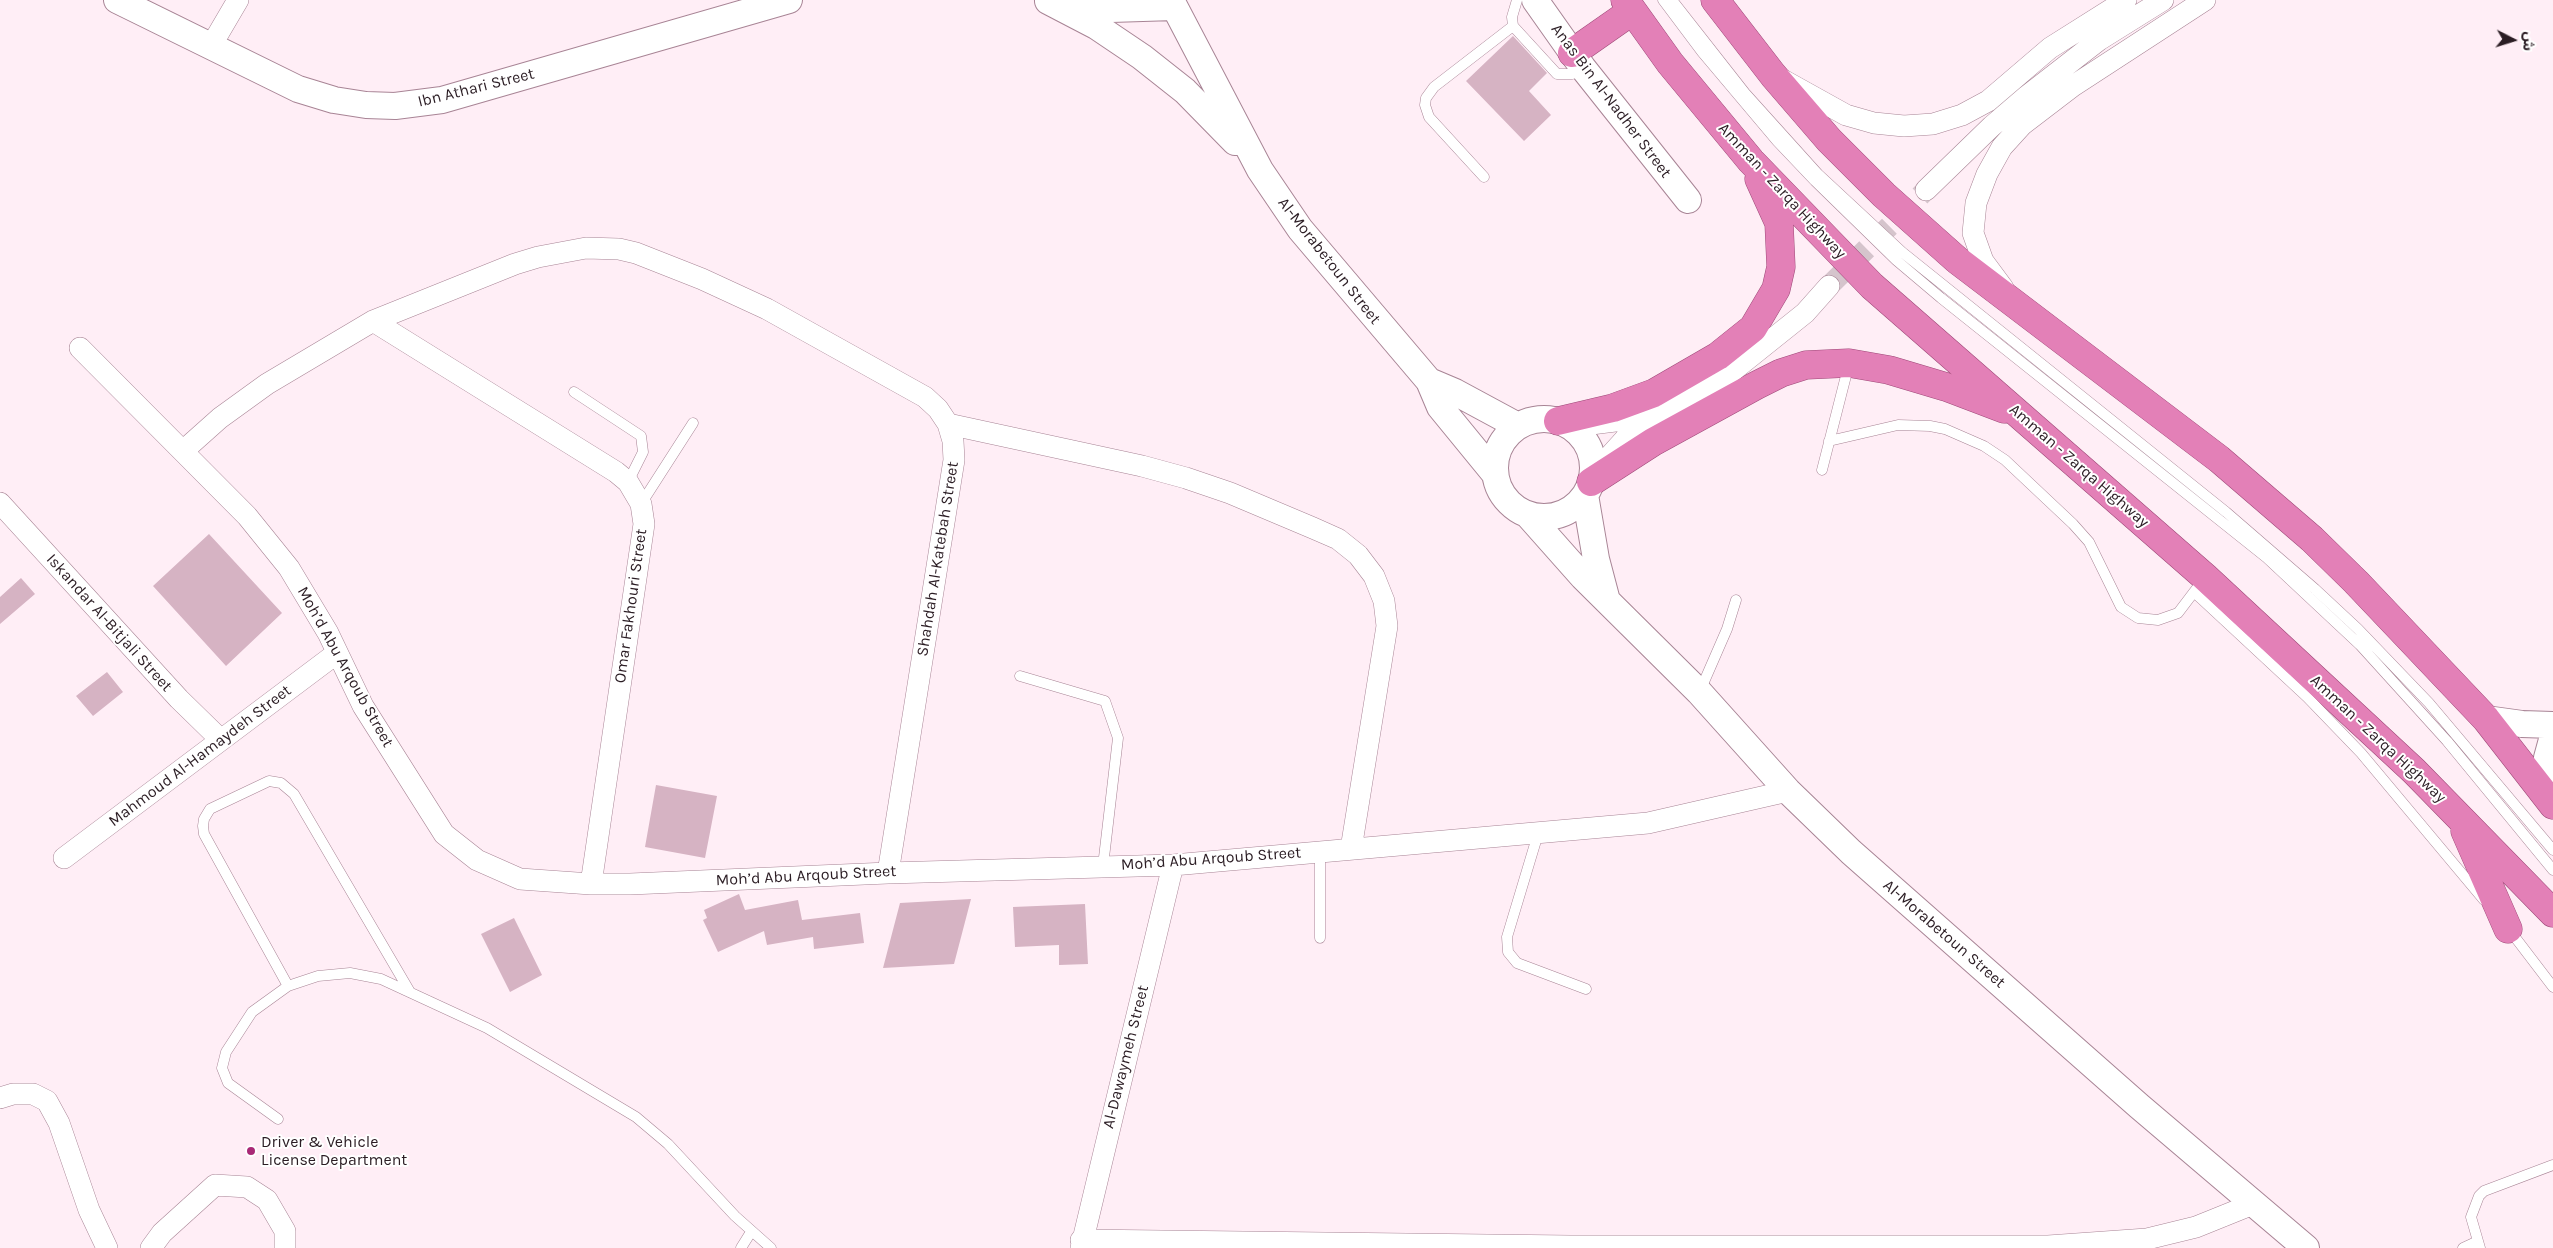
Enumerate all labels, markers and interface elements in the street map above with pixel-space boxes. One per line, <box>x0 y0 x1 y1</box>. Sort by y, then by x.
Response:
north arrow <box>2488 15 2538 65</box>
street label: Anas Bin Al-Nadher Street <box>1547 20 1675 182</box>
text: ش <box>2519 31 2538 52</box>
street label: Ibn Athari Street <box>416 64 536 112</box>
street label: Amman - Zarqa Highway <box>1714 119 1850 263</box>
street label: Al-Morabetoun Street <box>1274 194 1384 328</box>
street label: Amman - Zarqa Highway <box>2005 400 2153 532</box>
street label: Shahdah Al-Katebah Street <box>913 460 963 658</box>
street label: Omar Fakhouri Street <box>611 527 651 685</box>
street label: Iskandar Al-Bitjali Street <box>42 550 176 696</box>
street label: Moh’d Abu Arqoub Street <box>293 583 397 751</box>
street label: Amman - Zarqa Highway <box>2306 671 2450 807</box>
street label: Mahmoud Al-Hamaydeh Street <box>105 681 295 831</box>
street label: Moh’d Abu Arqoub Street <box>1120 843 1302 875</box>
street label: Moh’d Abu Arqoub Street <box>715 862 897 890</box>
street label: Al-Morabetoun Street <box>1879 876 2009 992</box>
street label: Al-Dawaymeh Street <box>1099 983 1153 1131</box>
place label: Driver & Vehicle License Department <box>261 1132 407 1170</box>
marker: Driver & Vehicle License Department <box>245 1145 257 1157</box>

